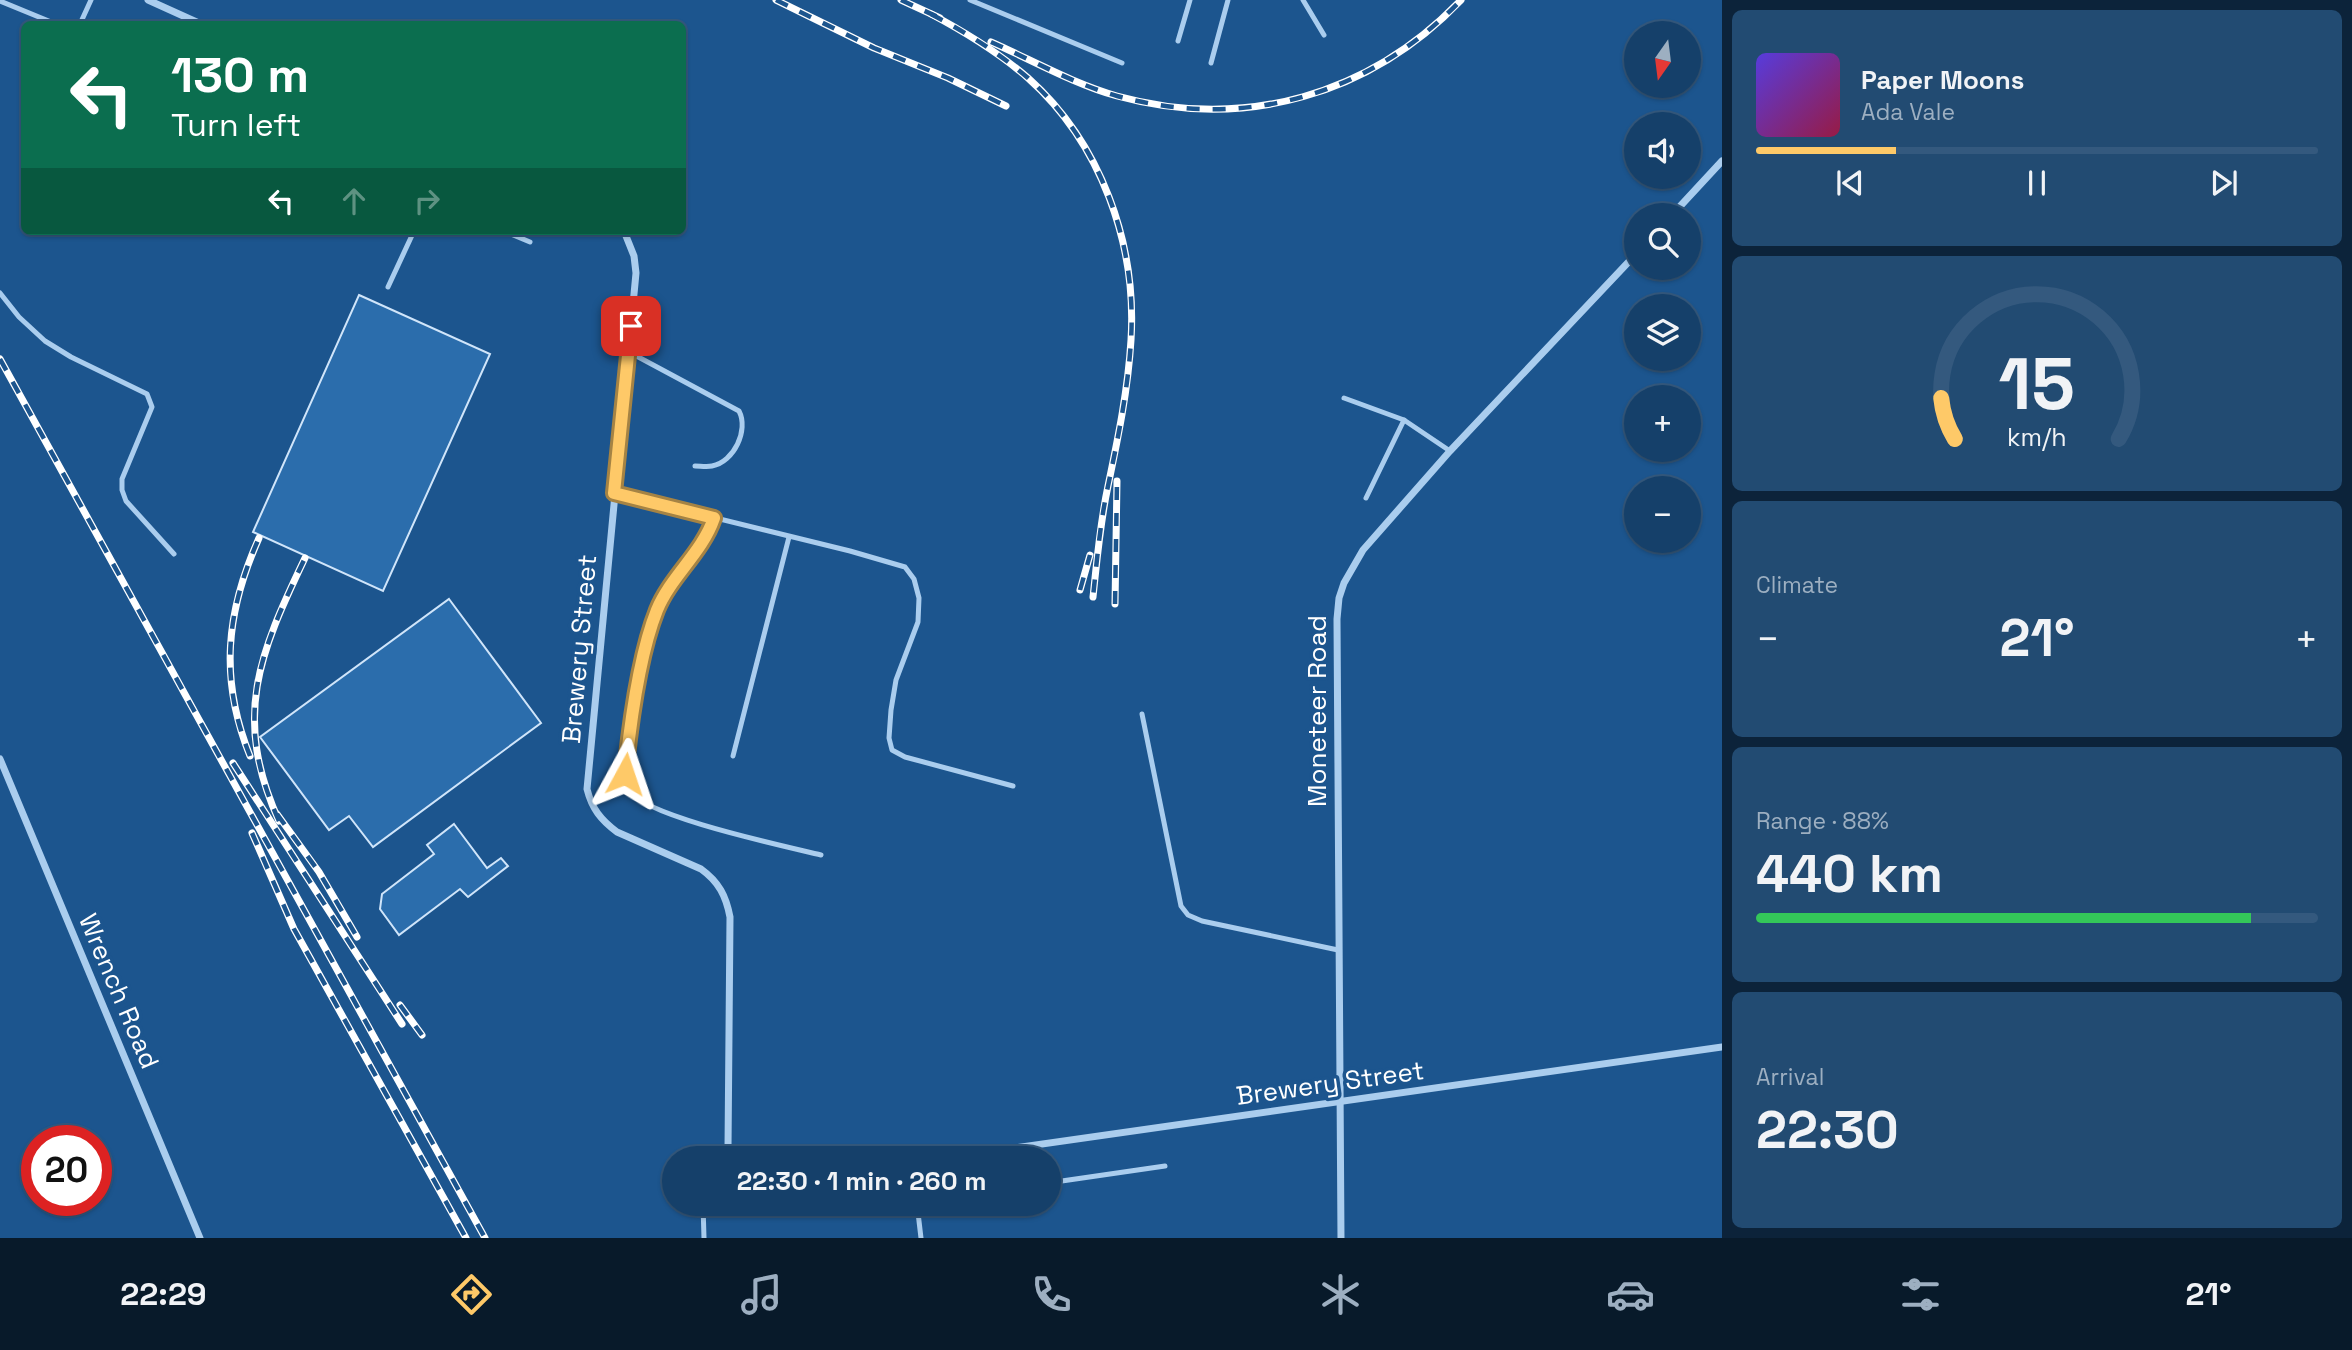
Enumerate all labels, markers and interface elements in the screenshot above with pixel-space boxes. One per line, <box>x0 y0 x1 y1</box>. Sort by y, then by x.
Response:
north arrow <box>1624 21 1701 98</box>
map controls <box>1624 21 1701 553</box>
text: 130 m <box>171 44 309 106</box>
icon: left <box>56 49 147 140</box>
text: Paper Moons <box>1861 63 2024 97</box>
text: Ada Vale <box>1861 97 1955 127</box>
text: Turn left <box>171 105 301 145</box>
button: sound <box>1624 112 1701 189</box>
icon: previous <box>1831 164 1869 202</box>
icon: pause <box>2018 164 2056 202</box>
icon: next <box>2205 164 2243 202</box>
icon: left <box>262 182 300 220</box>
icon: ahead <box>335 182 373 220</box>
icon: right <box>408 182 446 220</box>
button: search <box>1624 203 1701 280</box>
button: layers <box>1624 294 1701 371</box>
pin <box>601 296 661 356</box>
icon: arrive <box>612 307 650 345</box>
text: 15 <box>1999 338 2075 431</box>
button: + <box>1624 385 1701 462</box>
text: km/h <box>2007 421 2067 453</box>
button: − <box>1624 476 1701 553</box>
street label: Brewery Street <box>554 553 604 745</box>
text: Climate <box>1756 570 1838 600</box>
text: 21° <box>2000 605 2074 671</box>
street label: Moneteer Road <box>1300 615 1334 807</box>
text: − <box>1756 615 1780 663</box>
text: + <box>2294 615 2318 663</box>
position arrow <box>588 737 662 811</box>
text: Range · 88% <box>1756 806 1889 836</box>
text: 440 km <box>1756 841 1943 907</box>
street label: Wrench Road <box>71 908 167 1074</box>
street label: Brewery Street <box>1234 1053 1426 1113</box>
text: Arrival <box>1756 1062 1824 1092</box>
text: 22:30 <box>1756 1097 1899 1163</box>
speed limit sign: 20 <box>21 1125 112 1216</box>
text: 22:30 · 1 min · 260 m <box>737 1164 986 1198</box>
icon: directions <box>447 1270 496 1319</box>
icon: music <box>737 1270 786 1319</box>
icon: phone <box>1027 1270 1076 1319</box>
icon: climate <box>1316 1270 1365 1319</box>
icon: car <box>1606 1270 1655 1319</box>
icon: filters <box>1896 1270 1945 1319</box>
text: 22:29 <box>120 1274 207 1314</box>
text: 21° <box>2185 1274 2232 1314</box>

